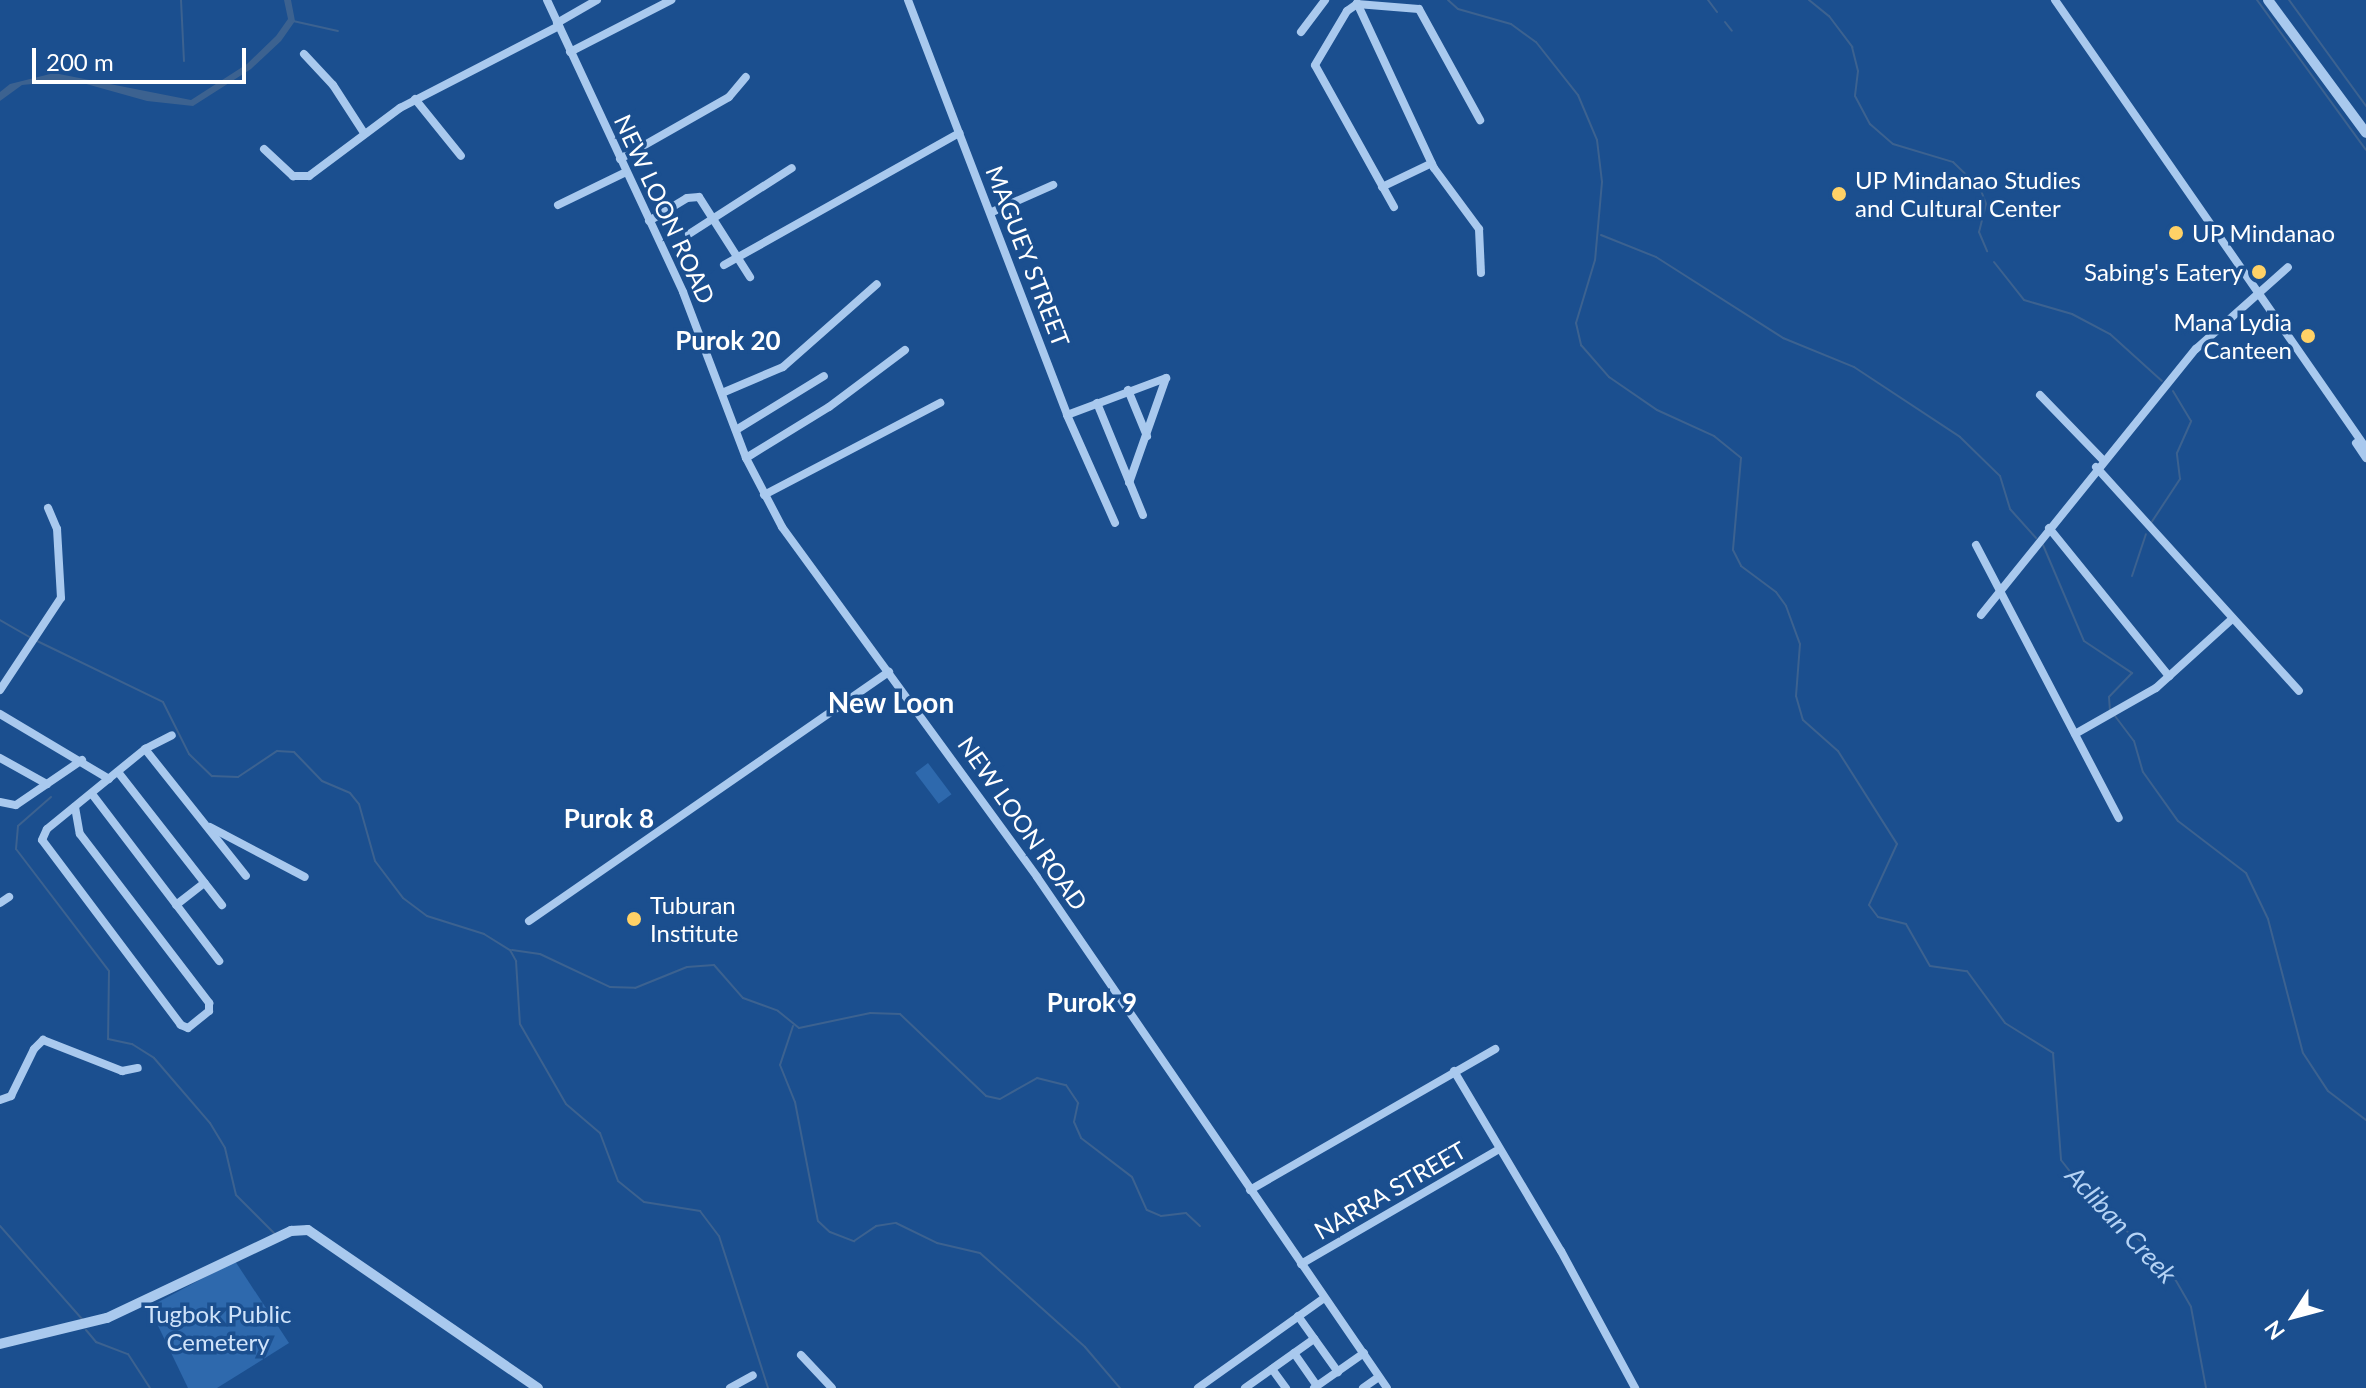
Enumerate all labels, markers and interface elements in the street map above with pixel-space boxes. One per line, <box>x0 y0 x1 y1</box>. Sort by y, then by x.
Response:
scale bar <box>36 32 250 82</box>
text: 200 m <box>46 47 114 76</box>
street label: NEW LOON ROAD <box>608 110 722 308</box>
street label: MAGUEY STREET <box>980 161 1076 351</box>
place label: UP Mindanao Studies and Cultural Center <box>1855 166 2082 222</box>
marker: UP Mindanao Studies and Cultural Center <box>1830 185 1848 203</box>
place label: UP Mindanao <box>2192 219 2336 247</box>
marker: UP Mindanao <box>2167 224 2185 242</box>
place label: Sabing's Eatery <box>2084 258 2243 286</box>
marker: Sabing's Eatery <box>2250 263 2268 281</box>
place label: Mana Lydia Canteen <box>2173 308 2292 364</box>
district label: Purok 20 <box>675 325 781 357</box>
marker: Mana Lydia Canteen <box>2299 327 2317 345</box>
district label: New Loon <box>828 685 954 719</box>
street label: NEW LOON ROAD <box>952 730 1094 916</box>
district label: Purok 8 <box>564 803 654 835</box>
place label: Tuburan Institute <box>650 891 738 947</box>
marker: Tuburan Institute <box>625 910 643 928</box>
district label: Purok 9 <box>1047 987 1137 1019</box>
street label: NARRA STREET <box>1309 1135 1471 1245</box>
water label: Acliban Creek <box>2059 1160 2183 1290</box>
north arrow <box>2254 1276 2334 1356</box>
park label: Tugbok Public Cemetery <box>145 1300 291 1356</box>
text: N <box>2258 1316 2290 1345</box>

